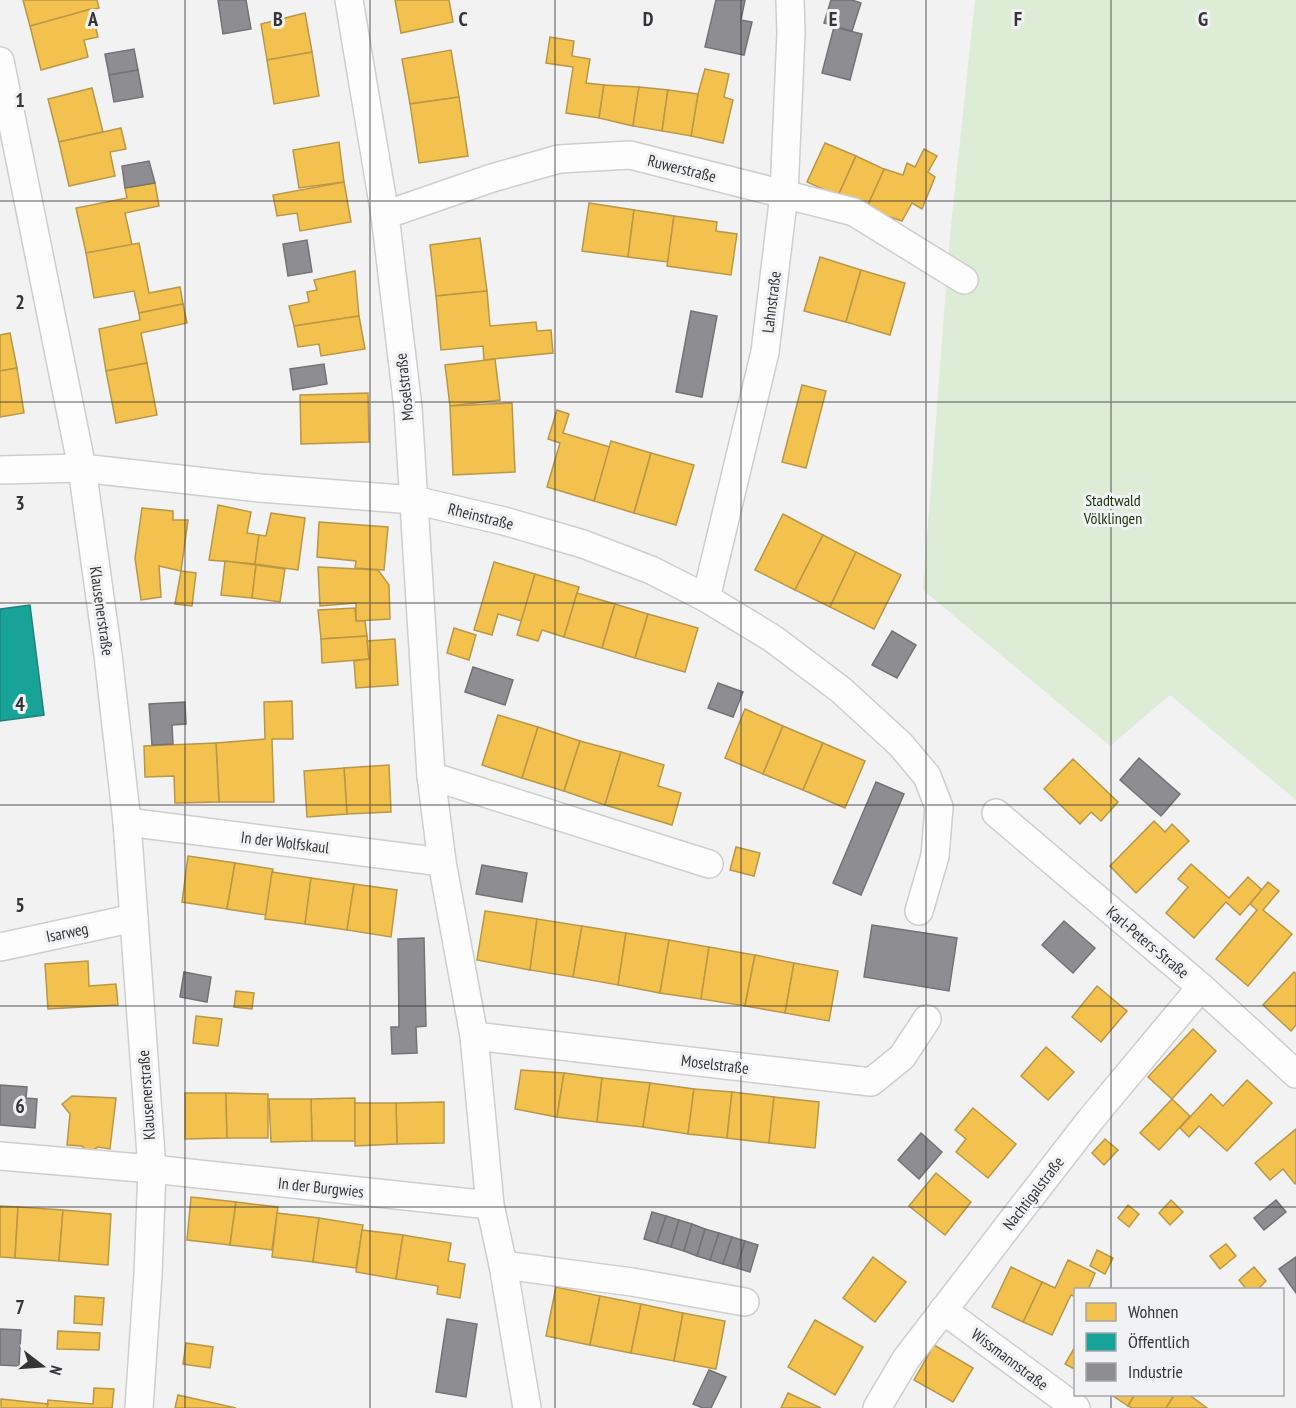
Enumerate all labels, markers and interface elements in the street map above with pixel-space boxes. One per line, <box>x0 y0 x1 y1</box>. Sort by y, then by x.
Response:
text: A <box>87 6 99 32</box>
text: B <box>273 6 283 32</box>
text: C <box>458 6 468 32</box>
text: D <box>643 6 654 32</box>
text: E <box>829 6 837 32</box>
text: F <box>1014 6 1022 32</box>
text: G <box>1198 6 1208 32</box>
text: 1 <box>15 87 25 113</box>
street label: Ruwerstraße <box>646 150 718 186</box>
street label: Lahnstraße <box>757 270 785 334</box>
text: 2 <box>15 289 25 315</box>
street label: Moselstraße <box>391 352 417 422</box>
text: 3 <box>15 490 25 516</box>
park label: Stadtwald Völklingen <box>1083 490 1142 528</box>
street label: Rheinstraße <box>446 498 516 534</box>
street label: Klausenerstraße <box>86 565 118 657</box>
text: 4 <box>15 691 25 717</box>
street label: In der Wolfskaul <box>240 827 331 857</box>
text: 5 <box>15 892 25 918</box>
street label: Karl-Peters-Straße <box>1103 902 1193 982</box>
street label: Isarweg <box>44 918 90 946</box>
street label: Klausenerstraße <box>133 1049 159 1141</box>
street label: Moselstraße <box>680 1050 750 1078</box>
text: 6 <box>15 1093 25 1119</box>
street label: Nachtigalstraße <box>998 1152 1068 1234</box>
street label: In der Burgwies <box>277 1173 365 1201</box>
legend <box>1074 1288 1284 1396</box>
text: 7 <box>15 1294 25 1320</box>
text: Wohnen <box>1128 1300 1178 1323</box>
street label: Wissmannstraße <box>968 1324 1052 1394</box>
text: Öffentlich <box>1128 1330 1190 1353</box>
north arrow <box>12 1336 72 1396</box>
text: Industrie <box>1128 1360 1183 1383</box>
text: N <box>46 1363 67 1377</box>

